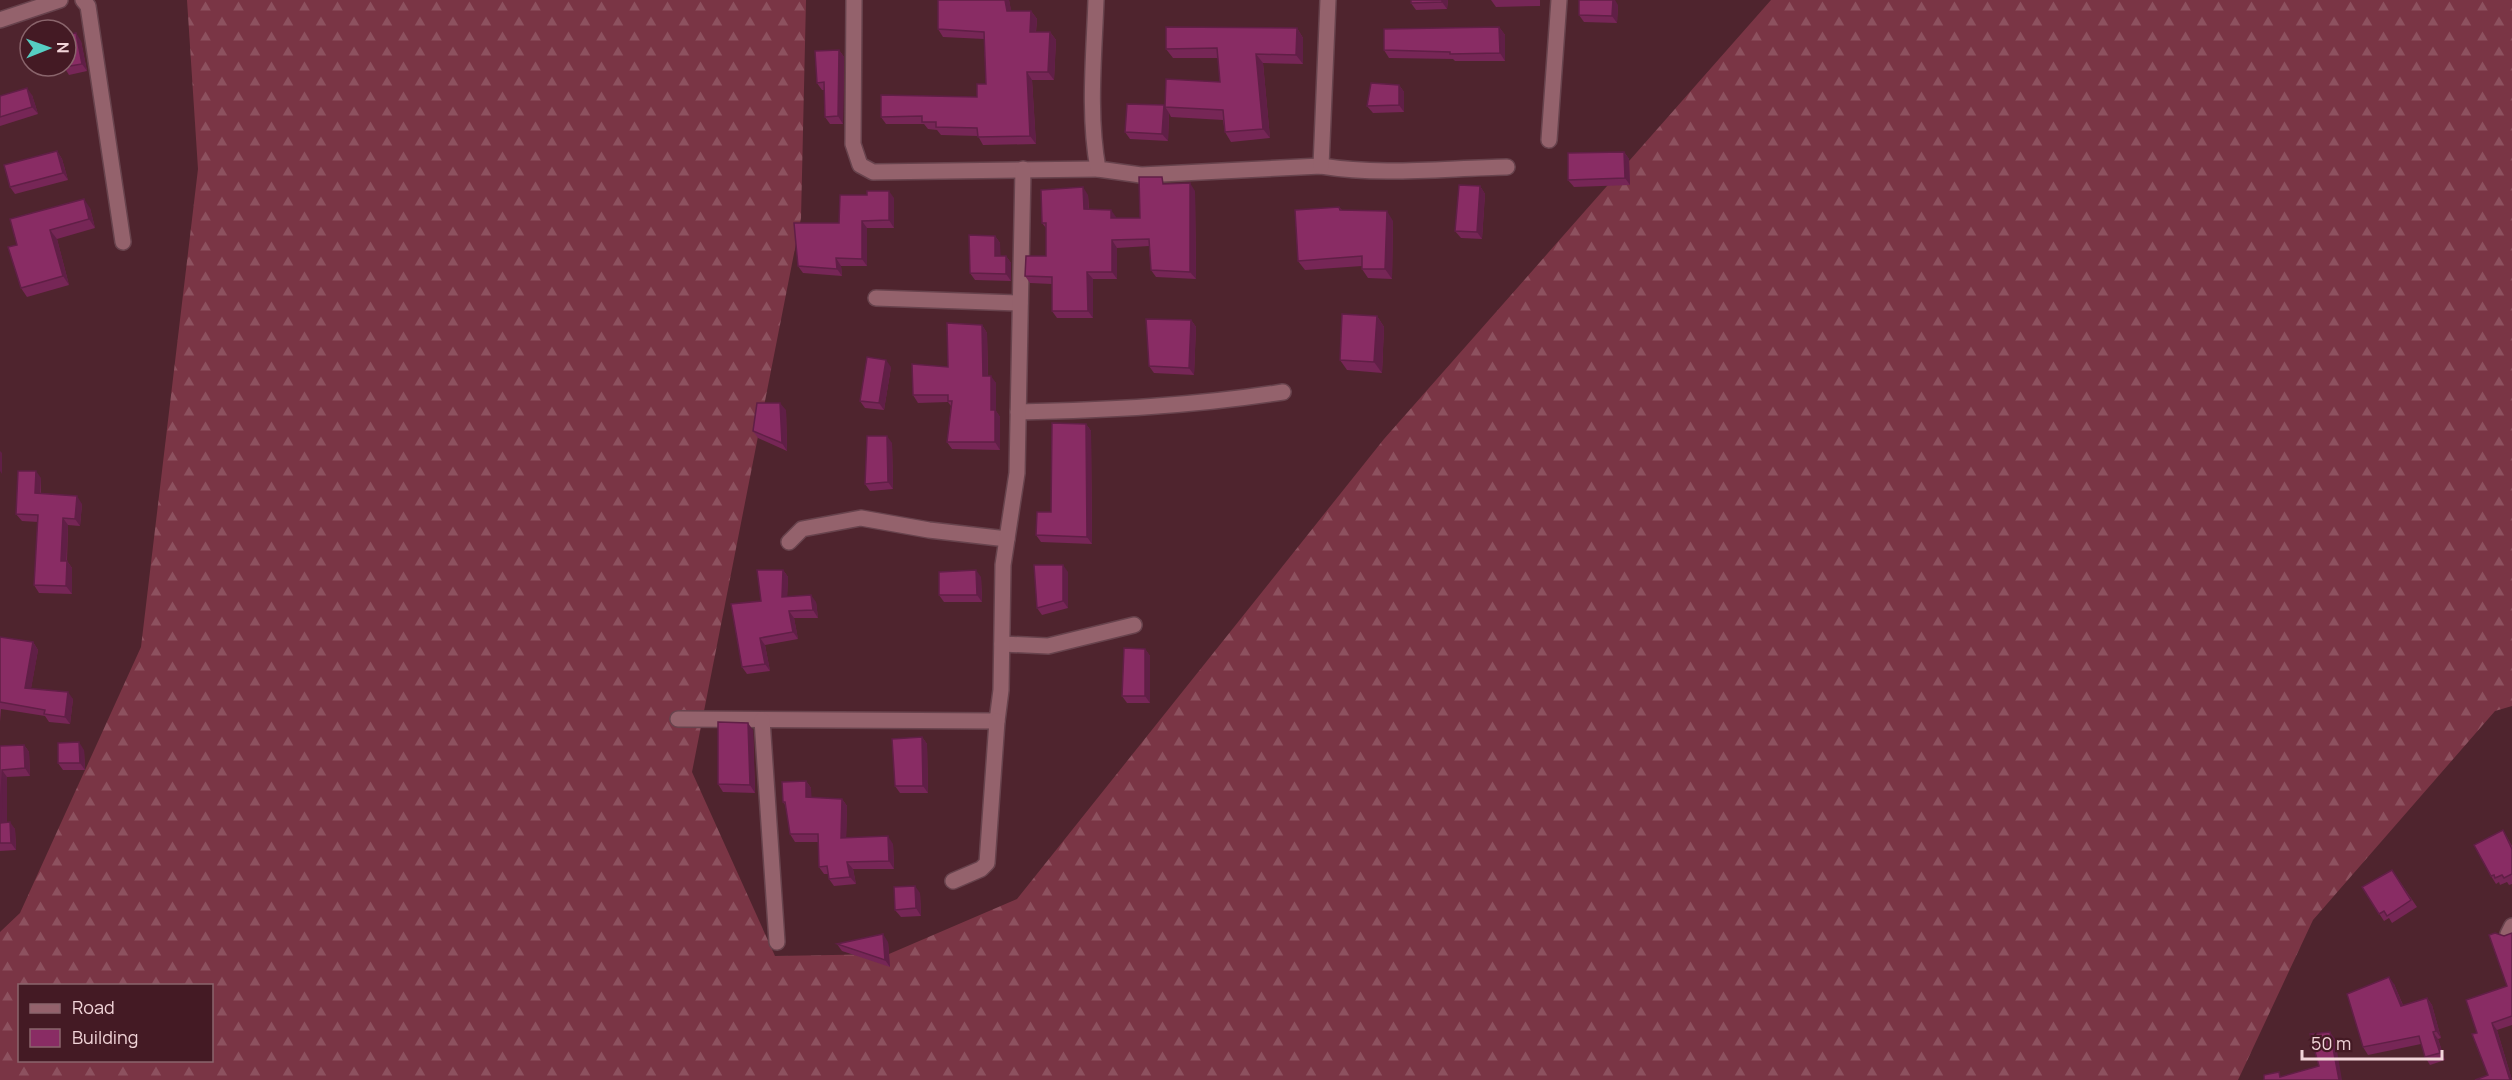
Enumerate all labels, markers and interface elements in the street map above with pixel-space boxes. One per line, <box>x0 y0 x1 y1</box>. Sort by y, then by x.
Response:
north arrow <box>18 18 78 78</box>
text: N <box>52 42 74 54</box>
legend <box>18 984 213 1062</box>
text: Road <box>72 995 115 1019</box>
scale bar <box>2302 1023 2442 1061</box>
text: Building <box>72 1025 138 1049</box>
text: 50 m <box>2311 1031 2351 1055</box>

